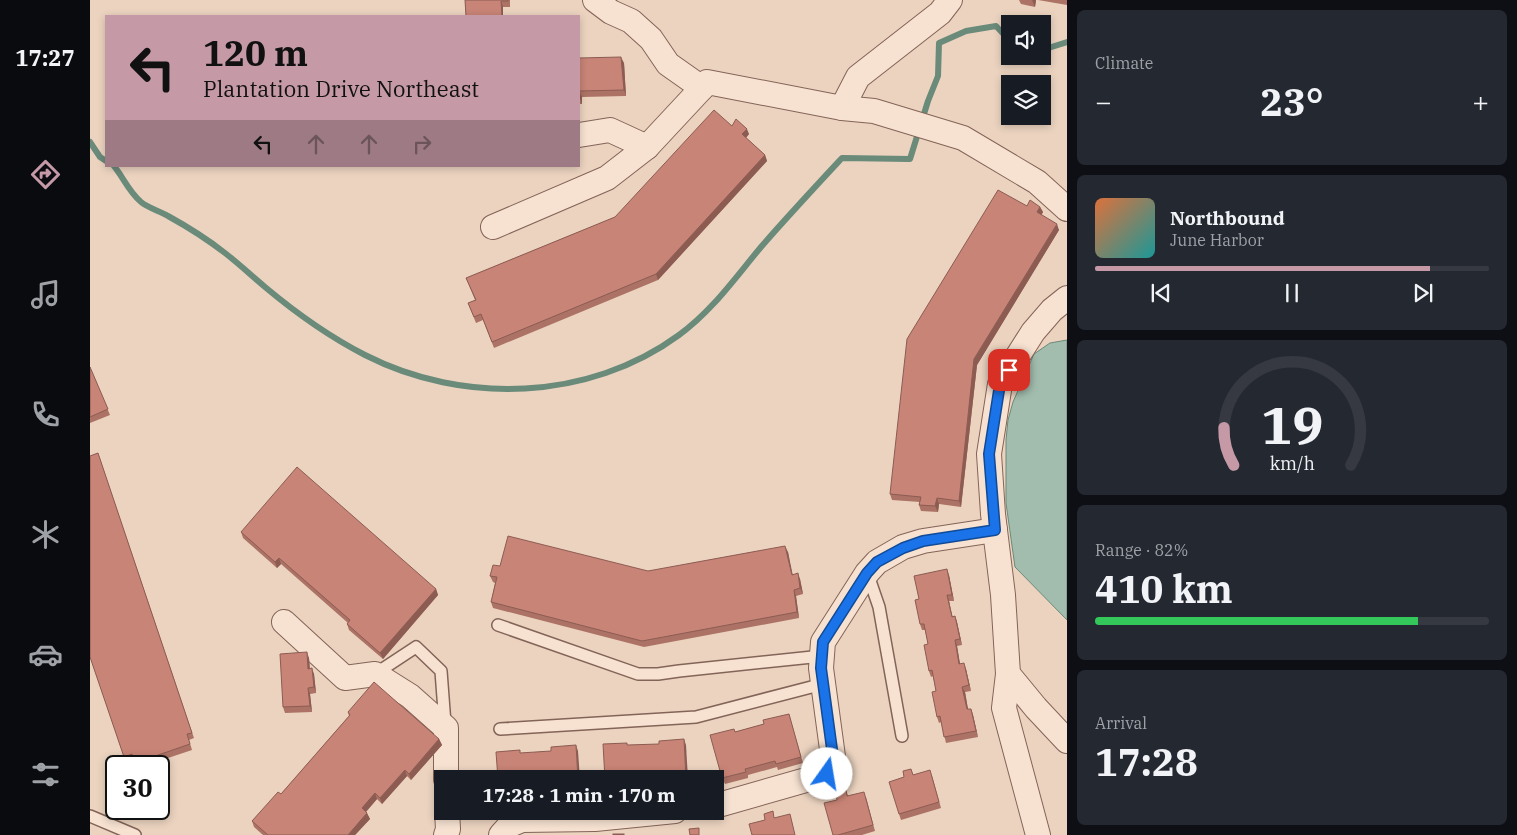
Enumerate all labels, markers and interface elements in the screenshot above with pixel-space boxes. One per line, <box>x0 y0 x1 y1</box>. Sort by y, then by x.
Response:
map controls <box>1001 15 1051 125</box>
button: sound <box>1001 15 1051 65</box>
text: 120 m <box>203 30 308 76</box>
icon: left <box>120 35 185 100</box>
text: 17:27 <box>15 43 75 72</box>
text: Climate <box>1095 53 1153 73</box>
text: Plantation Drive Northeast <box>203 74 479 103</box>
button: layers <box>1001 75 1051 125</box>
text: 23° <box>1260 77 1324 126</box>
text: − <box>1095 83 1112 120</box>
text: + <box>1472 83 1489 120</box>
icon: left <box>249 130 277 158</box>
icon: ahead <box>302 130 330 158</box>
icon: ahead <box>355 130 383 158</box>
icon: right <box>408 130 436 158</box>
icon: directions <box>28 157 63 192</box>
text: Northbound <box>1170 206 1285 230</box>
text: June Harbor <box>1170 230 1264 250</box>
icon: music <box>28 277 63 312</box>
icon: previous <box>1147 279 1175 307</box>
icon: pause <box>1278 279 1306 307</box>
icon: next <box>1409 279 1437 307</box>
pin <box>988 349 1030 391</box>
icon: arrive <box>995 356 1023 384</box>
text: 19 <box>1261 391 1323 458</box>
icon: phone <box>28 397 63 432</box>
text: km/h <box>1269 452 1315 475</box>
icon: climate <box>28 517 63 552</box>
text: Range · 82% <box>1095 540 1188 560</box>
text: 410 km <box>1095 564 1233 613</box>
icon: car <box>28 637 63 672</box>
text: Arrival <box>1095 713 1147 733</box>
text: 17:28 <box>1095 737 1198 786</box>
position arrow <box>800 747 852 799</box>
speed limit sign: 30 <box>105 755 170 820</box>
icon: filters <box>28 757 63 792</box>
text: 17:28 · 1 min · 170 m <box>483 783 675 807</box>

